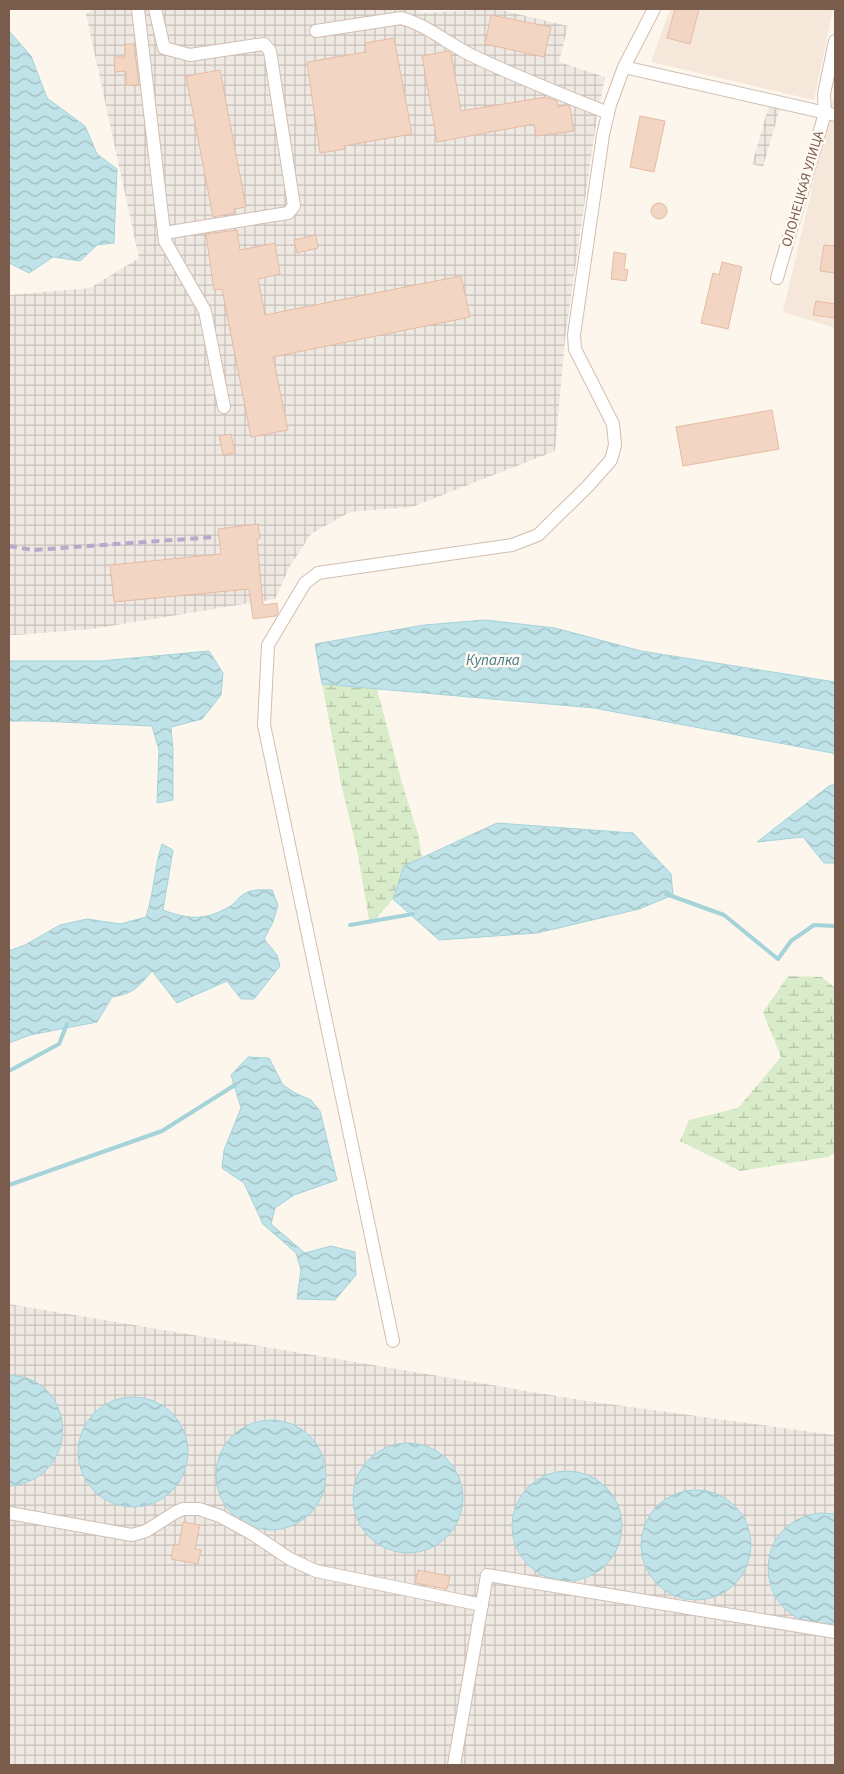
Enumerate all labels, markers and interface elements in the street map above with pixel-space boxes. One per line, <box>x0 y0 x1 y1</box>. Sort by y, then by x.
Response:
street label: ОЛОНЕЦКАЯ УЛИЦА <box>777 128 829 250</box>
water label: Купалка <box>466 650 520 671</box>

